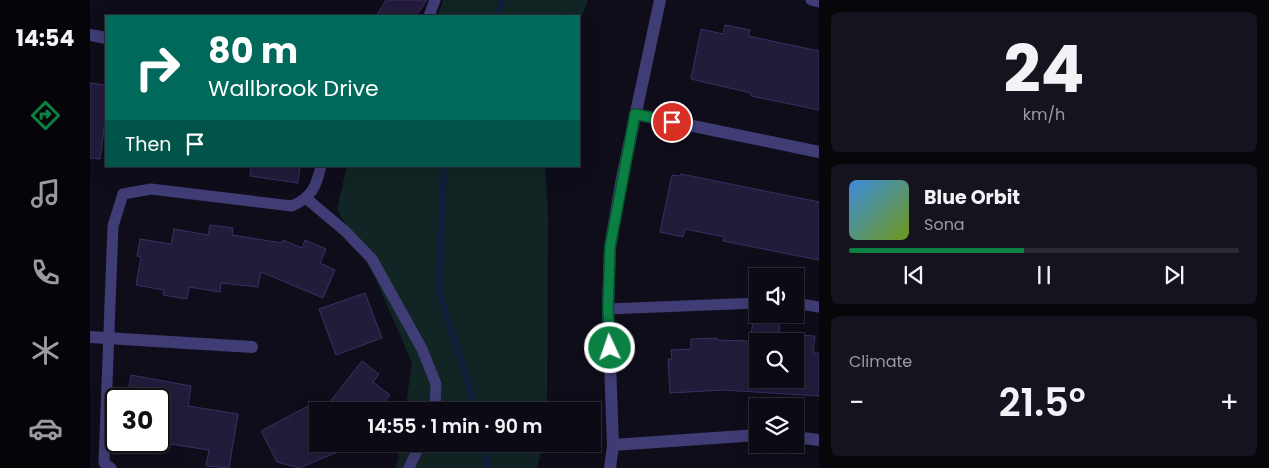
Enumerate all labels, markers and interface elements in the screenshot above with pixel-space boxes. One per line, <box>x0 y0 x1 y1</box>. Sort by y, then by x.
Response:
text: 14:54 <box>16 23 74 54</box>
text: 24 <box>1003 24 1085 115</box>
text: 80 m <box>208 26 298 75</box>
icon: right <box>125 35 190 100</box>
text: Wallbrook Drive <box>208 73 379 104</box>
icon: directions <box>28 98 63 133</box>
pin <box>651 101 693 143</box>
text: km/h <box>1023 103 1065 126</box>
icon: arrive <box>658 108 686 136</box>
icon: arrive <box>181 130 209 158</box>
text: Then <box>125 131 171 158</box>
icon: music <box>28 176 63 211</box>
text: Blue Orbit <box>924 184 1020 211</box>
text: Sona <box>924 213 965 236</box>
icon: phone <box>28 255 63 290</box>
icon: previous <box>900 261 928 289</box>
icon: pause <box>1030 261 1058 289</box>
icon: next <box>1160 261 1188 289</box>
map controls <box>749 268 804 453</box>
button: sound <box>749 268 804 323</box>
position arrow <box>583 321 635 373</box>
icon: climate <box>28 333 63 368</box>
button: search <box>749 333 804 388</box>
text: Climate <box>849 350 912 373</box>
text: 21.5° <box>999 376 1086 429</box>
text: − <box>849 383 864 422</box>
text: + <box>1220 383 1239 422</box>
speed limit sign: 30 <box>105 388 170 453</box>
button: layers <box>749 398 804 453</box>
icon: car <box>28 411 63 446</box>
text: 14:55 · 1 min · 90 m <box>367 413 543 440</box>

